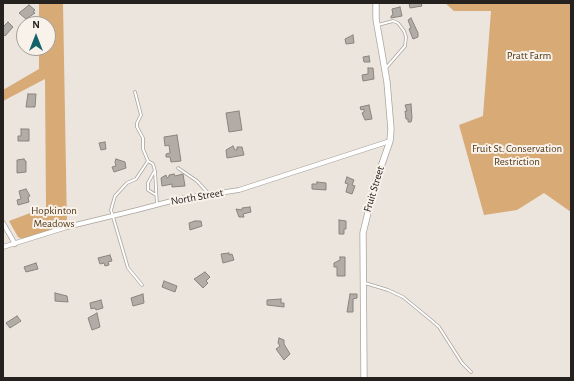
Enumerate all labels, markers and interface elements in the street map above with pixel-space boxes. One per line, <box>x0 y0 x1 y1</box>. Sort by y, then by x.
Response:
north arrow <box>16 16 56 56</box>
text: N <box>32 19 40 30</box>
park label: Pratt Farm <box>507 49 551 63</box>
park label: Fruit St. Conservation Restriction <box>472 142 562 168</box>
street label: Fruit Street <box>361 164 387 214</box>
street label: North Street <box>170 186 224 208</box>
park label: Hopkinton Meadows <box>31 204 77 230</box>

